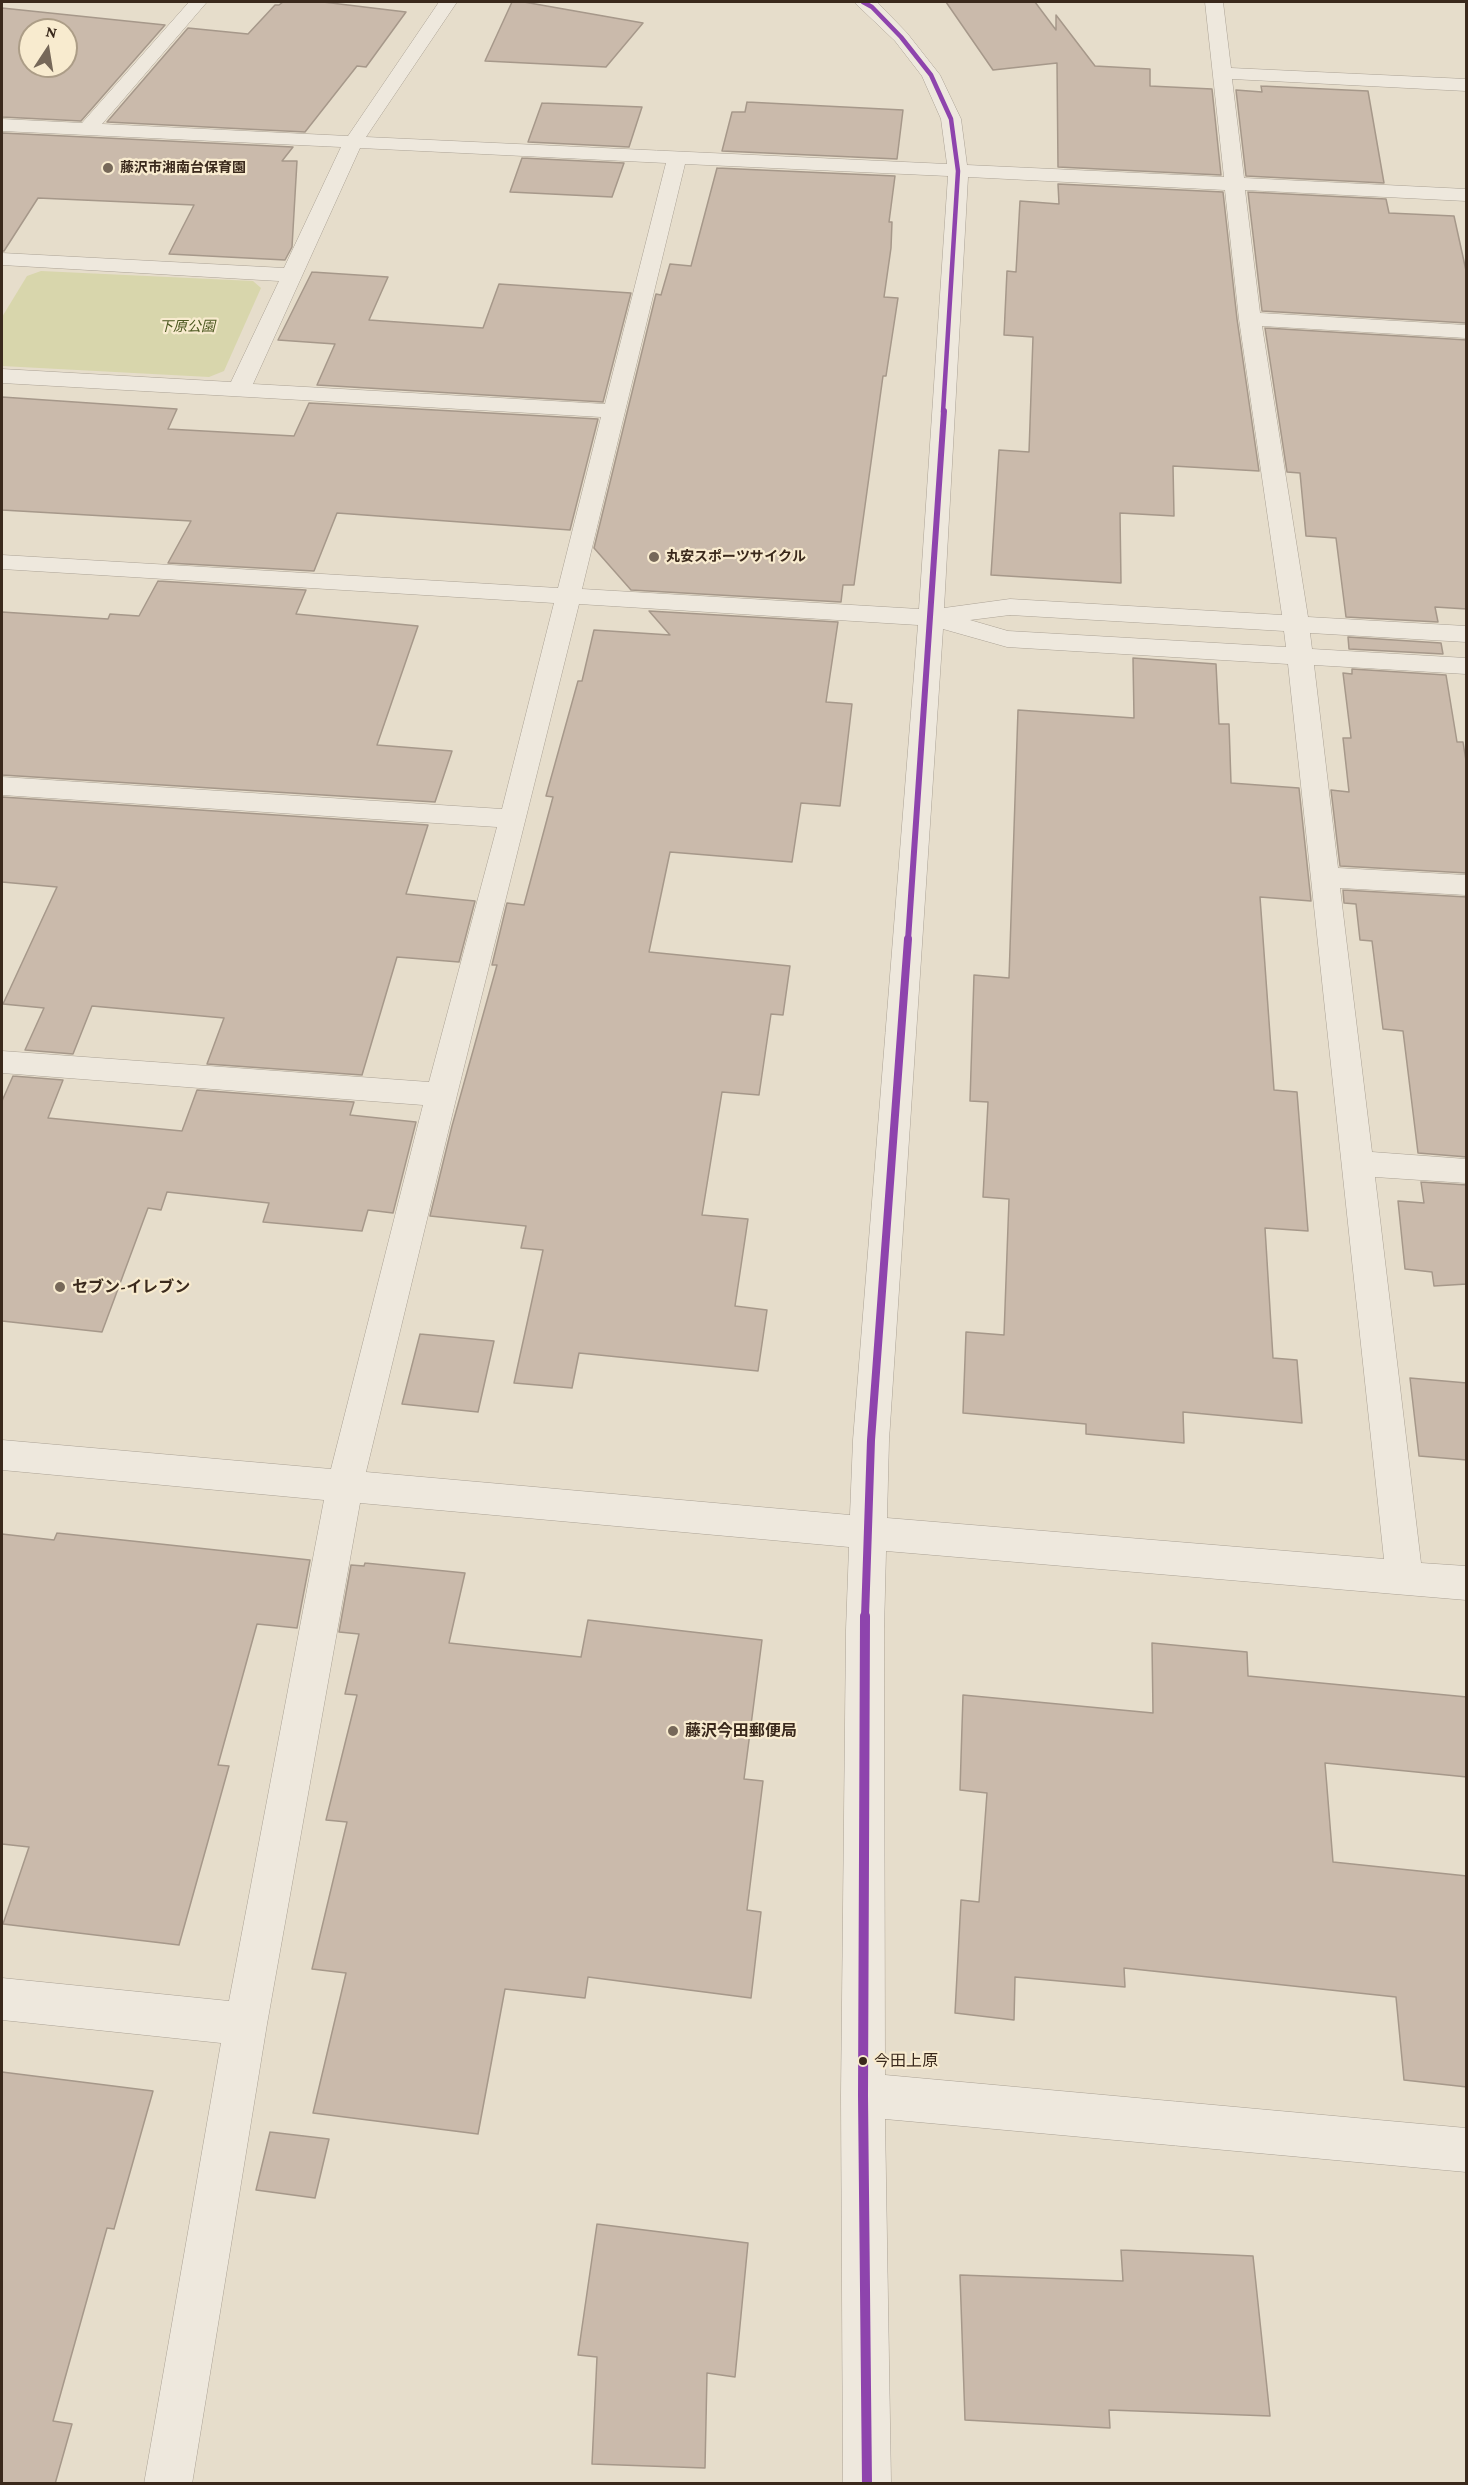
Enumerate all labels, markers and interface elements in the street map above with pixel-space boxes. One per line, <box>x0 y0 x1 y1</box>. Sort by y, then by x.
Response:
north arrow <box>18 18 78 78</box>
text: N <box>44 22 59 41</box>
place label: 藤沢市湘南台保育園 <box>120 160 246 176</box>
marker: 藤沢市湘南台保育園 <box>101 161 115 175</box>
park label: 下原公園 <box>159 319 215 335</box>
place label: 丸安スポーツサイクル <box>666 549 806 565</box>
marker: 丸安スポーツサイクル <box>647 550 661 564</box>
place label: セブン-イレブン <box>72 1277 190 1297</box>
marker: セブン-イレブン <box>53 1280 67 1294</box>
place label: 藤沢今田郵便局 <box>685 1721 797 1741</box>
marker: 藤沢今田郵便局 <box>666 1724 680 1738</box>
place label: 今田上原 <box>874 2051 938 2071</box>
marker: 今田上原 <box>857 2055 869 2067</box>

